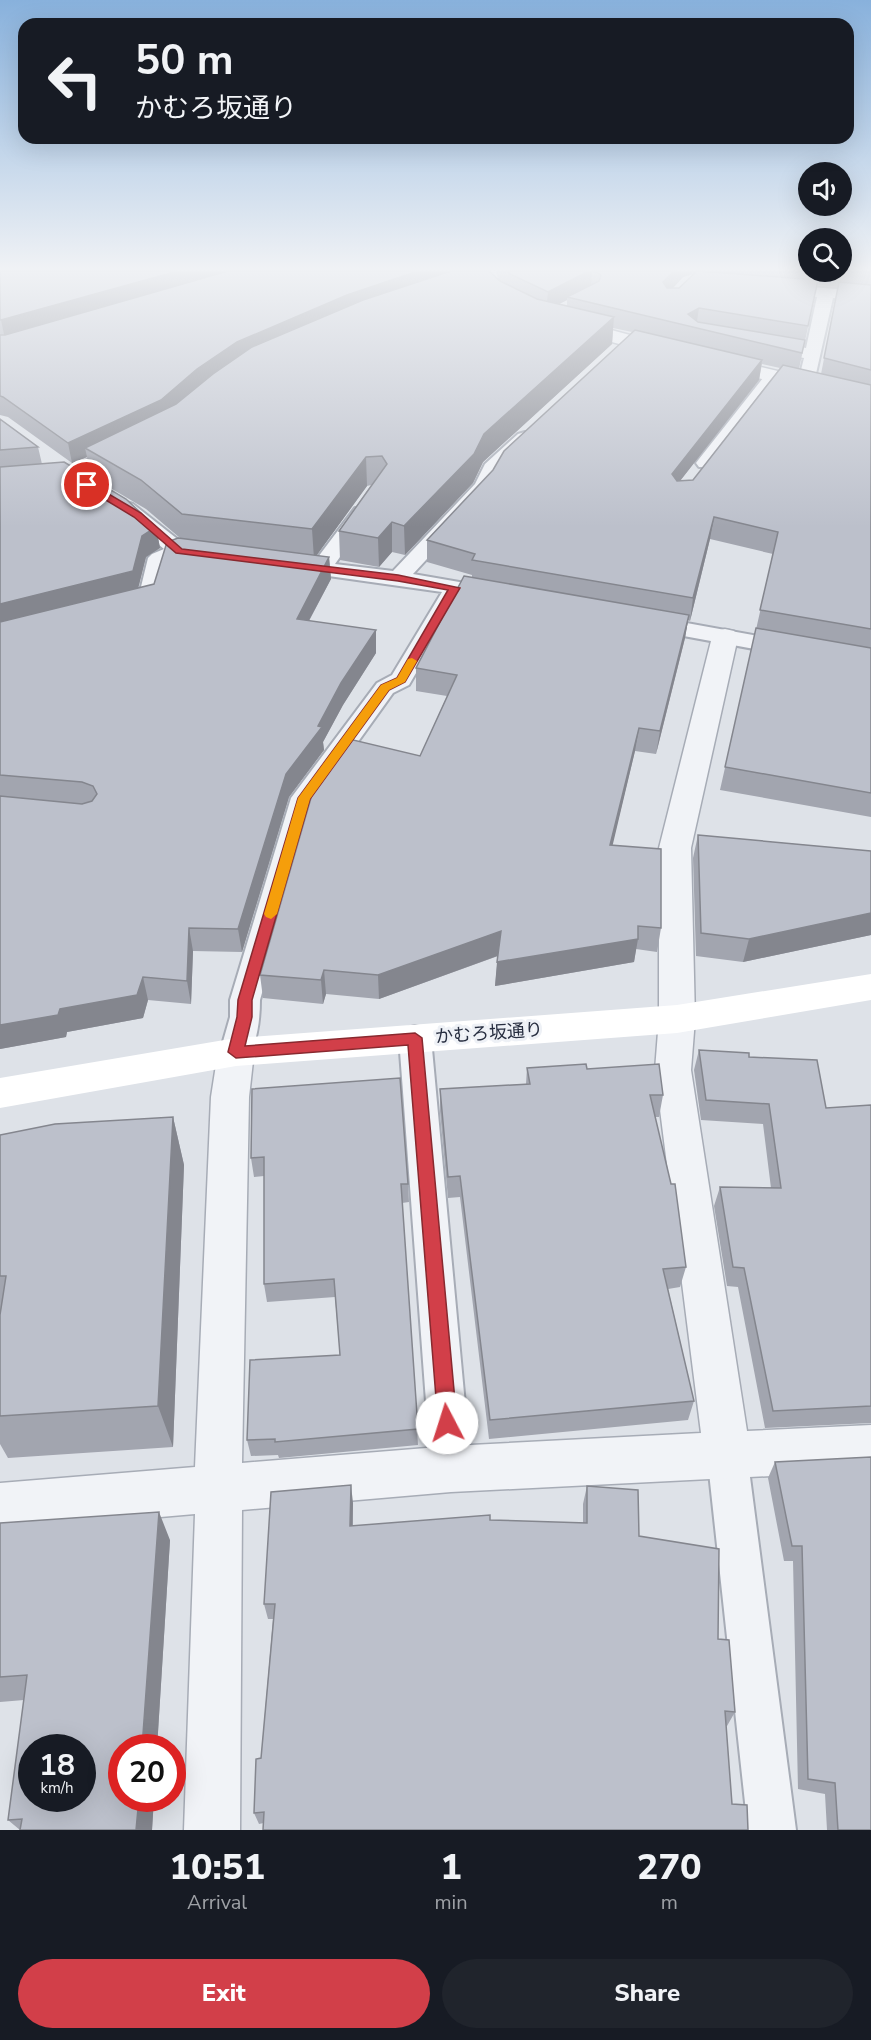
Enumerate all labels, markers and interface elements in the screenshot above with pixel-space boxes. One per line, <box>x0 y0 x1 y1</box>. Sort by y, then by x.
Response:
text: 50 m <box>135 32 234 89</box>
icon: left <box>36 42 114 120</box>
text: かむろ坂通り <box>135 90 297 127</box>
map controls <box>798 162 852 282</box>
button: sound <box>798 162 852 216</box>
button: search <box>798 228 852 282</box>
pin <box>61 459 112 510</box>
icon: arrive <box>70 468 103 501</box>
street label: かむろ坂通り <box>434 1017 544 1049</box>
position arrow <box>415 1391 479 1455</box>
speed limit sign: 20 <box>108 1734 186 1812</box>
text: 18 <box>39 1745 75 1786</box>
text: km/h <box>40 1778 74 1798</box>
text: 10:51 <box>169 1843 265 1892</box>
text: 1 <box>440 1843 462 1892</box>
text: 270 <box>637 1843 702 1892</box>
text: Arrival <box>187 1889 247 1916</box>
text: min <box>434 1889 468 1916</box>
text: m <box>661 1889 678 1916</box>
button: Exit <box>18 1959 430 2028</box>
button: Share <box>442 1959 853 2028</box>

